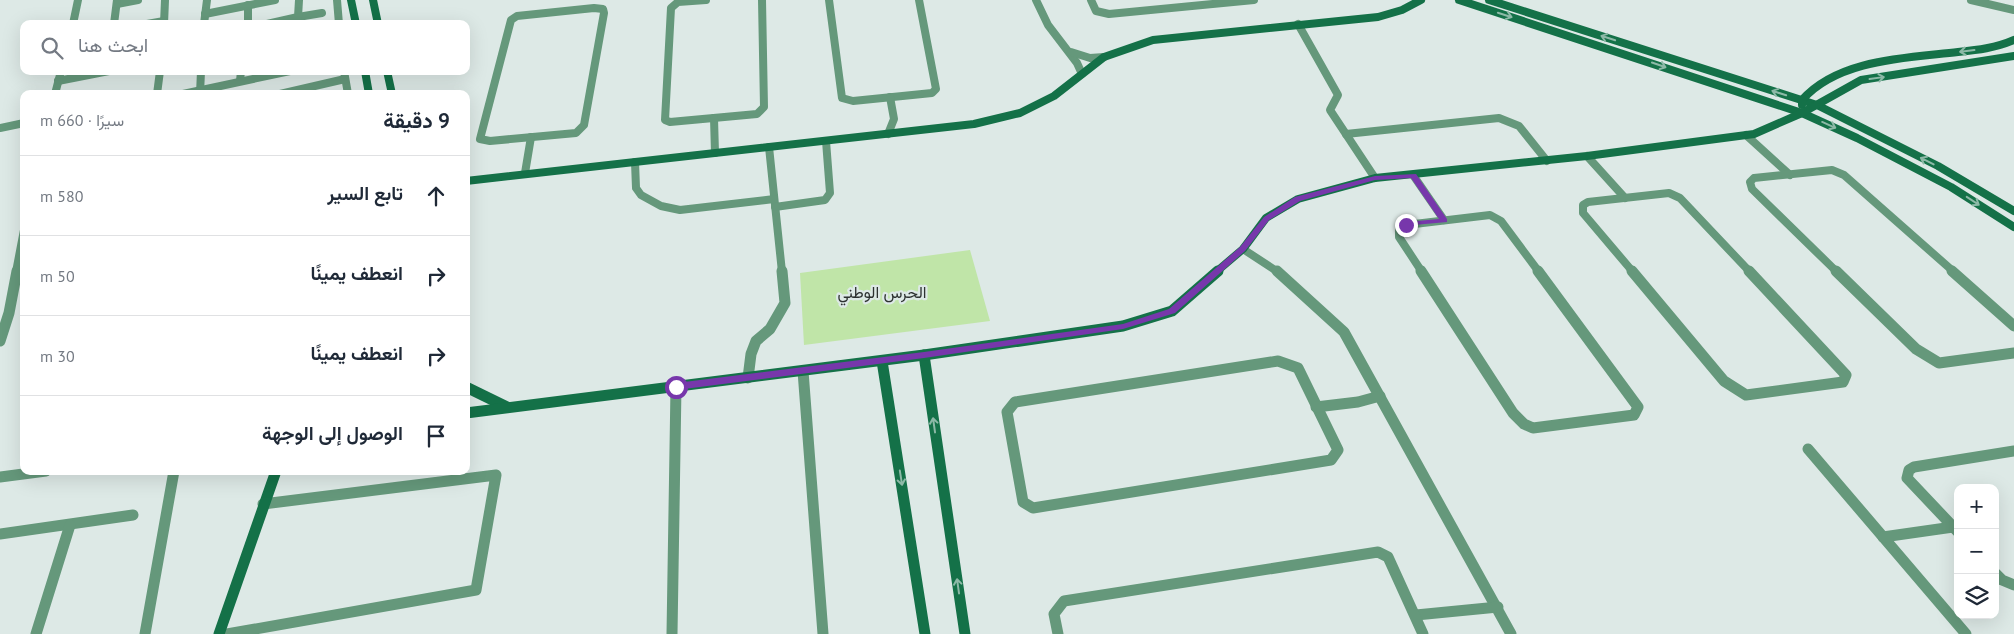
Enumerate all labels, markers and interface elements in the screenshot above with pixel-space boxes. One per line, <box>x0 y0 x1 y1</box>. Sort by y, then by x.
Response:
one-way arrow <box>1497 11 1512 20</box>
search box <box>20 20 470 75</box>
text: ابحث هنا <box>78 33 148 57</box>
one-way arrow <box>1600 33 1616 42</box>
icon: search <box>38 34 66 62</box>
one-way arrow <box>1959 46 1975 56</box>
one-way arrow <box>1651 61 1667 71</box>
one-way arrow <box>1868 73 1884 83</box>
one-way arrow <box>1772 87 1788 97</box>
text: 9 دقيقة <box>383 107 450 134</box>
text: سيرًا · 660 m <box>40 110 124 130</box>
one-way arrow <box>1821 121 1836 131</box>
one-way arrow <box>1920 155 1934 165</box>
text: تابع السير <box>327 181 403 205</box>
icon: ahead <box>422 182 450 210</box>
text: 580 m <box>40 186 83 206</box>
one-way arrow <box>1965 196 1979 206</box>
route end <box>1395 214 1418 237</box>
text: انعطف يمينًا <box>311 261 403 285</box>
icon: right <box>422 262 450 290</box>
text: 50 m <box>40 266 75 286</box>
district label: الحرس الوطني <box>838 282 926 306</box>
text: انعطف يمينًا <box>311 341 403 365</box>
icon: right <box>422 342 450 370</box>
text: 30 m <box>40 346 75 366</box>
route start <box>665 376 688 399</box>
one-way arrow <box>929 417 939 433</box>
text: الوصول إلى الوجهة <box>262 421 403 445</box>
icon: arrive <box>422 422 450 450</box>
one-way arrow <box>896 470 906 486</box>
map controls <box>1954 484 1999 619</box>
button: + <box>1954 484 1999 529</box>
button: − <box>1954 529 1999 574</box>
button: layers <box>1954 574 1999 619</box>
one-way arrow <box>952 578 962 594</box>

